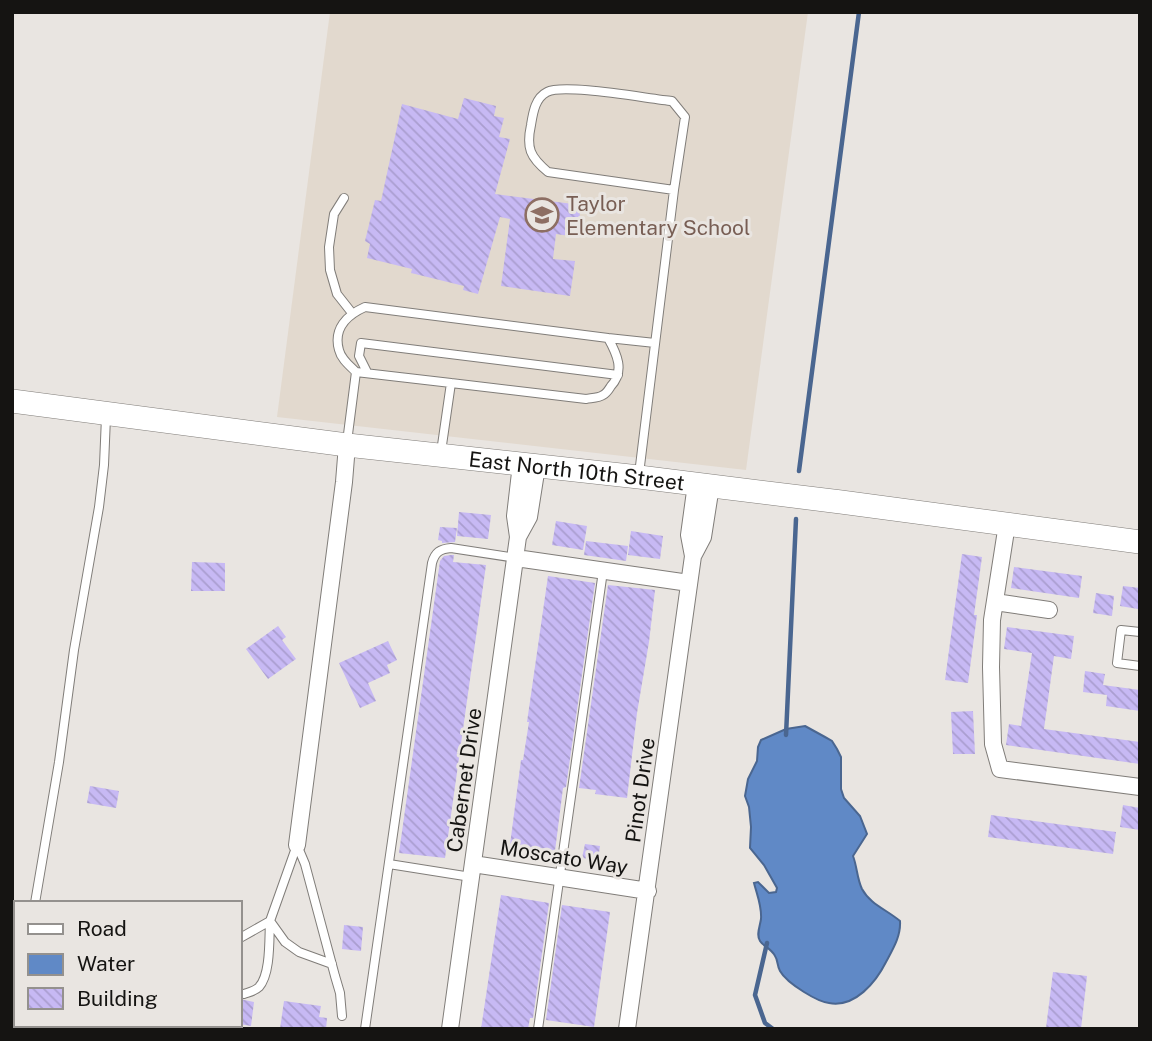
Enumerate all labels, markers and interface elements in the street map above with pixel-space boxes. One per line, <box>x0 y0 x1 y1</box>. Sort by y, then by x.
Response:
place label: Taylor Elementary School <box>566 191 750 240</box>
school or university icon: Taylor Elementary School <box>523 196 561 234</box>
street label: East North 10th Street <box>467 446 686 495</box>
street label: Cabernet Drive <box>441 706 487 854</box>
street label: Pinot Drive <box>620 736 660 844</box>
street label: Moscato Way <box>498 835 630 879</box>
legend <box>14 901 242 1027</box>
text: Road <box>77 916 127 941</box>
text: Water <box>77 951 135 976</box>
text: Building <box>77 986 158 1011</box>

